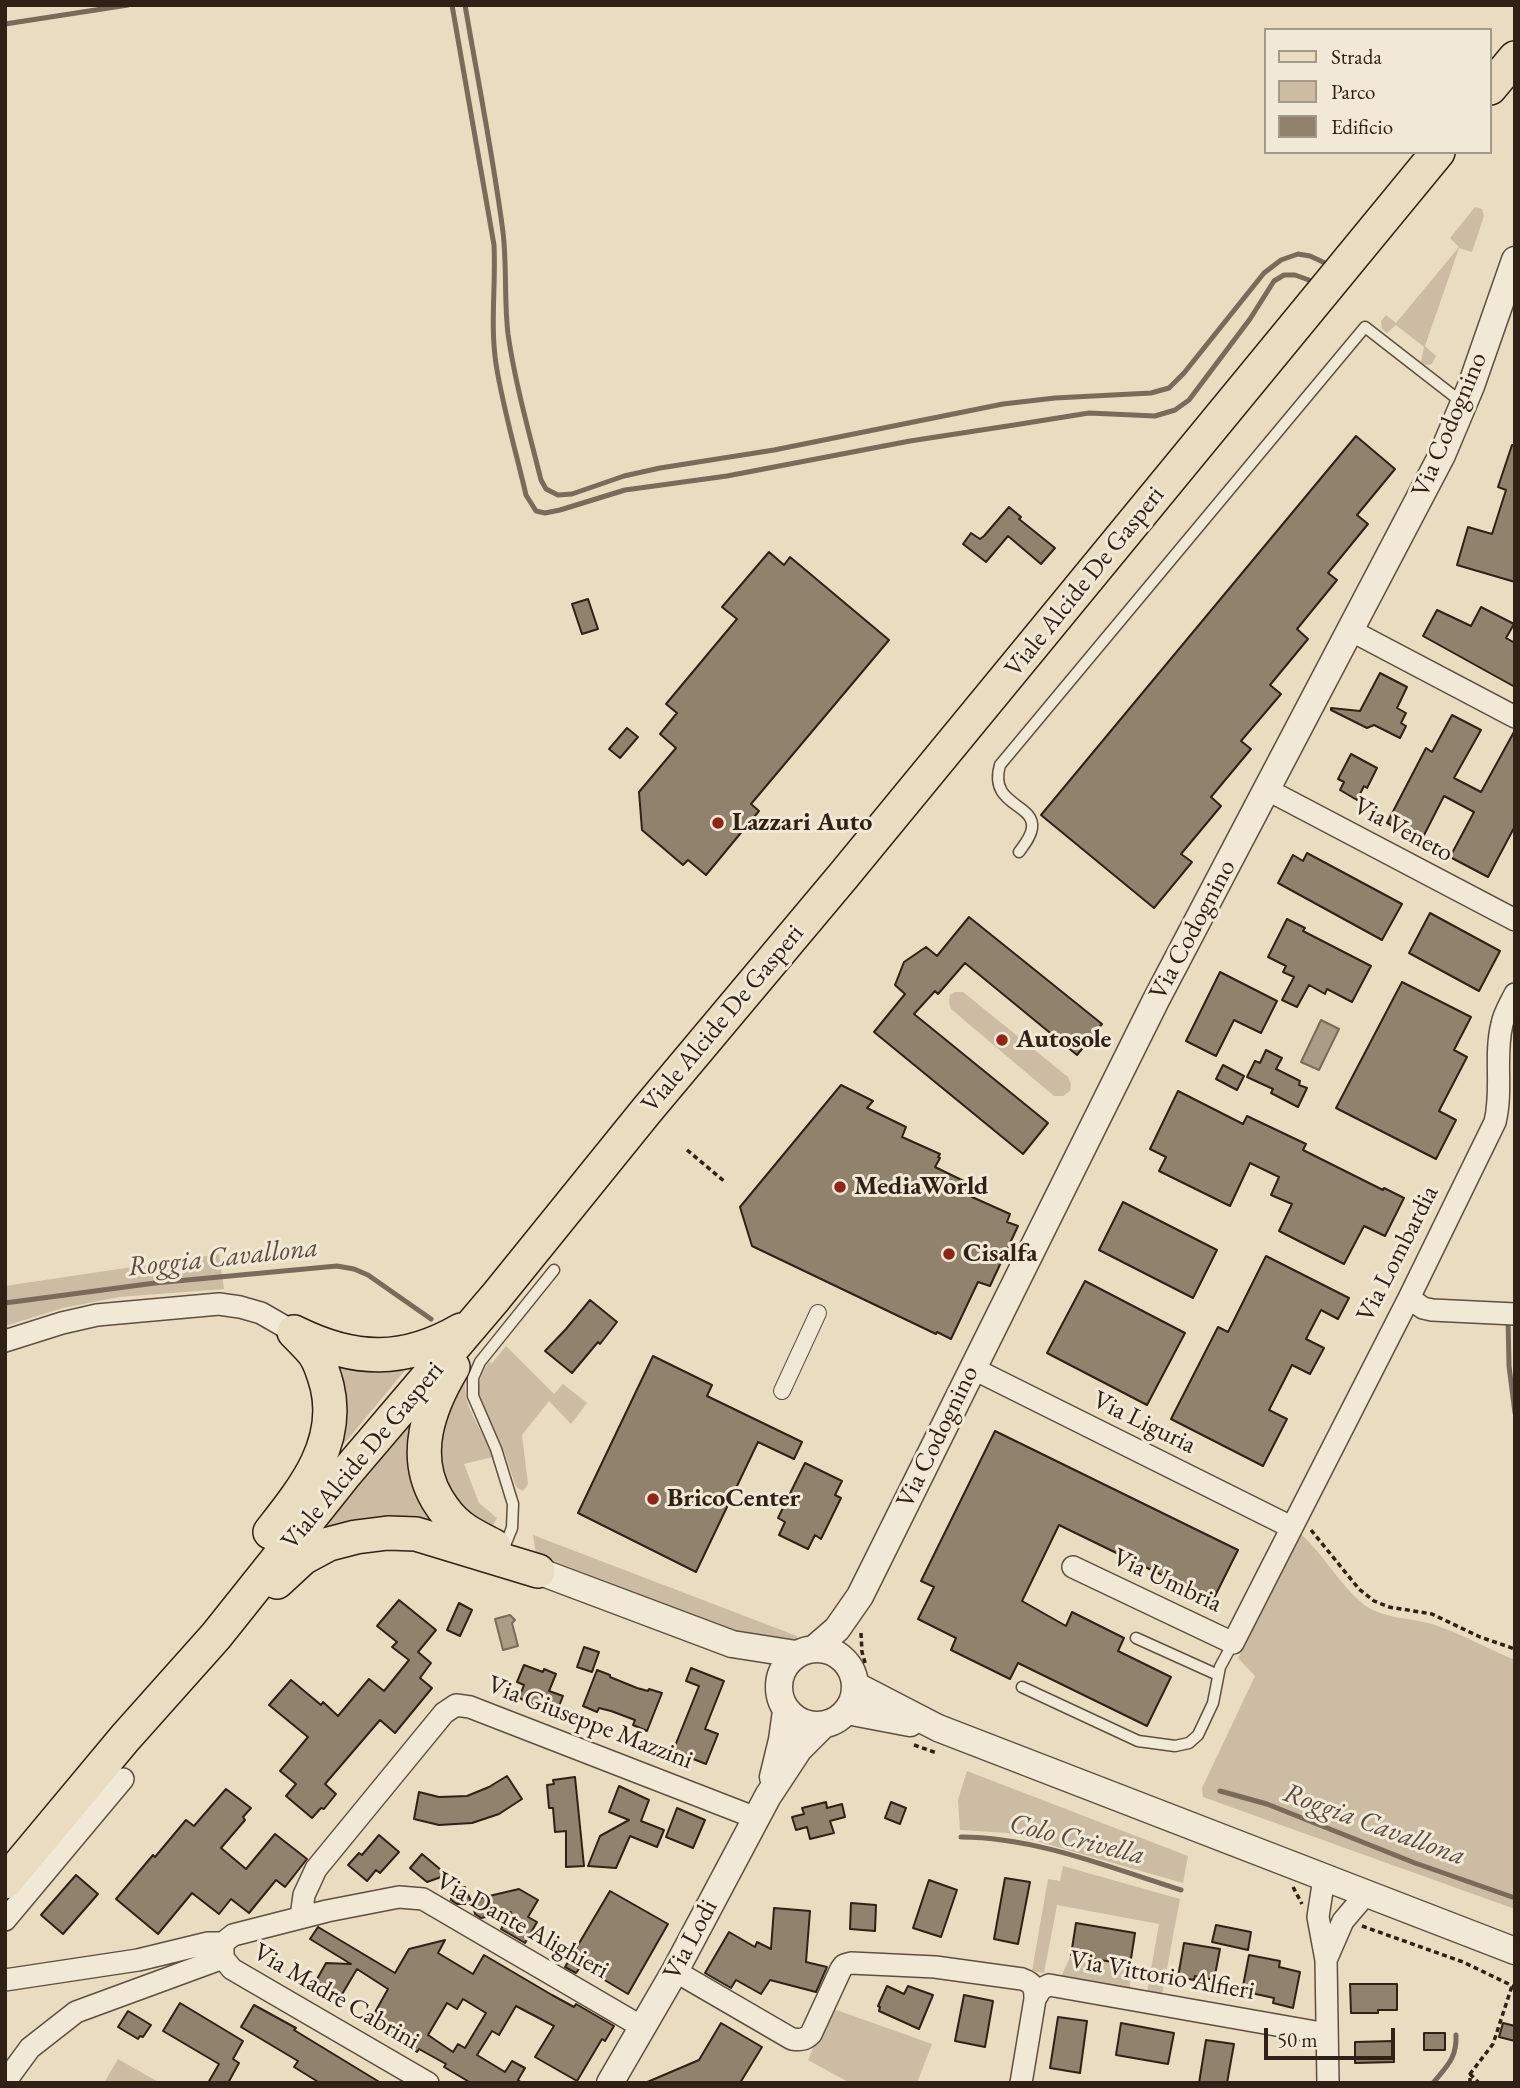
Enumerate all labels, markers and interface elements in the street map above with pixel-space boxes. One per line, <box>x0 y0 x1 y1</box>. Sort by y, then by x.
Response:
legend <box>1264 28 1492 154</box>
text: Strada <box>1331 43 1382 70</box>
text: Parco <box>1331 78 1375 105</box>
text: Edificio <box>1331 113 1393 140</box>
street label: Via Codognino <box>1406 348 1494 502</box>
street label: Viale Alcide De Gasperi <box>999 480 1171 684</box>
street label: Via Veneto <box>1348 791 1458 869</box>
place label: Lazzari Auto <box>732 807 872 839</box>
marker: Lazzari Auto <box>710 815 726 831</box>
street label: Via Codognino <box>1143 855 1243 1005</box>
street label: Viale Alcide De Gasperi <box>635 918 811 1120</box>
place label: Autosole <box>1016 1024 1111 1056</box>
marker: Autosole <box>994 1032 1010 1048</box>
place label: MediaWorld <box>854 1171 988 1203</box>
marker: MediaWorld <box>832 1179 848 1195</box>
street label: Via Lombardia <box>1350 1181 1446 1327</box>
water label: Roggia Cavallona <box>126 1231 320 1285</box>
place label: Cisalfa <box>963 1238 1038 1270</box>
marker: Cisalfa <box>941 1246 957 1262</box>
street label: Viale Alcide De Gasperi <box>275 1355 451 1557</box>
street label: Via Codognino <box>890 1361 986 1513</box>
street label: Via Liguria <box>1087 1385 1201 1461</box>
place label: BricoCenter <box>667 1483 800 1515</box>
marker: BricoCenter <box>645 1491 661 1507</box>
street label: Via Umbria <box>1107 1542 1227 1620</box>
street label: Via Giuseppe Mazzini <box>483 1669 697 1777</box>
water label: Roggia Cavallona <box>1278 1776 1470 1874</box>
water label: Colo Crivella <box>1006 1807 1148 1873</box>
street label: Via Dante Alighieri <box>430 1866 614 1986</box>
street label: Via Lodi <box>657 1894 725 1986</box>
street label: Via Madre Cabrini <box>247 1937 425 2057</box>
street label: Via Vittorio Alfieri <box>1067 1944 1257 2008</box>
scale bar <box>1268 2014 1399 2058</box>
text: 50 m <box>1277 2026 1318 2053</box>

